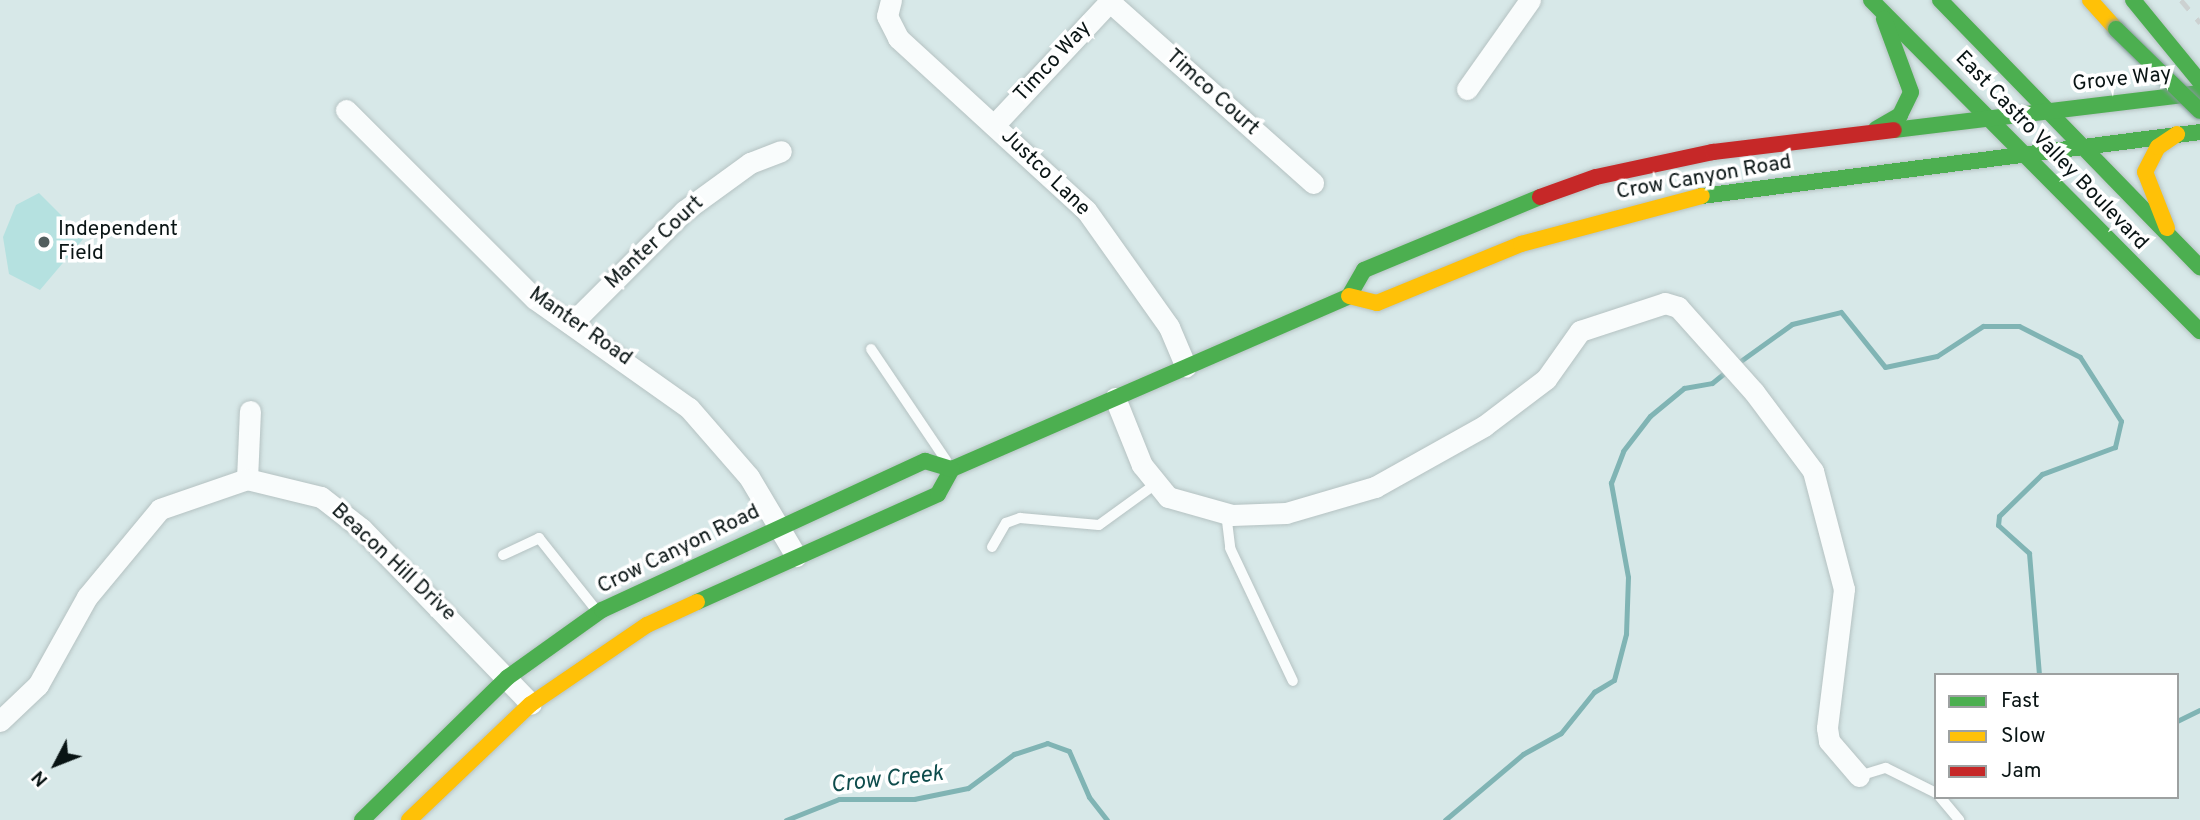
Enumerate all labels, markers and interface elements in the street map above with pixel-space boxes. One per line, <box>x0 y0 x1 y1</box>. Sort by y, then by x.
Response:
street label: Timco Way <box>1009 16 1097 108</box>
street label: Timco Court <box>1160 45 1264 141</box>
street label: East Castro Valley Boulevard <box>1949 46 2153 256</box>
street label: Grove Way <box>2071 62 2173 98</box>
street label: Justco Lane <box>995 124 1095 222</box>
street label: Crow Canyon Road <box>1614 150 1794 206</box>
street label: Manter Court <box>601 191 709 295</box>
place label: Independent Field <box>58 217 178 267</box>
marker: Independent Field <box>36 234 52 250</box>
street label: Manter Road <box>524 282 636 372</box>
street label: Beacon Hill Drive <box>325 499 461 627</box>
street label: Crow Canyon Road <box>594 500 764 600</box>
legend <box>1934 673 2179 799</box>
text: Fast <box>2001 688 2040 715</box>
text: Slow <box>2001 723 2046 750</box>
north arrow <box>21 729 91 799</box>
text: Jam <box>2001 758 2042 785</box>
water label: Crow Creek <box>829 761 945 801</box>
text: N <box>27 765 54 791</box>

